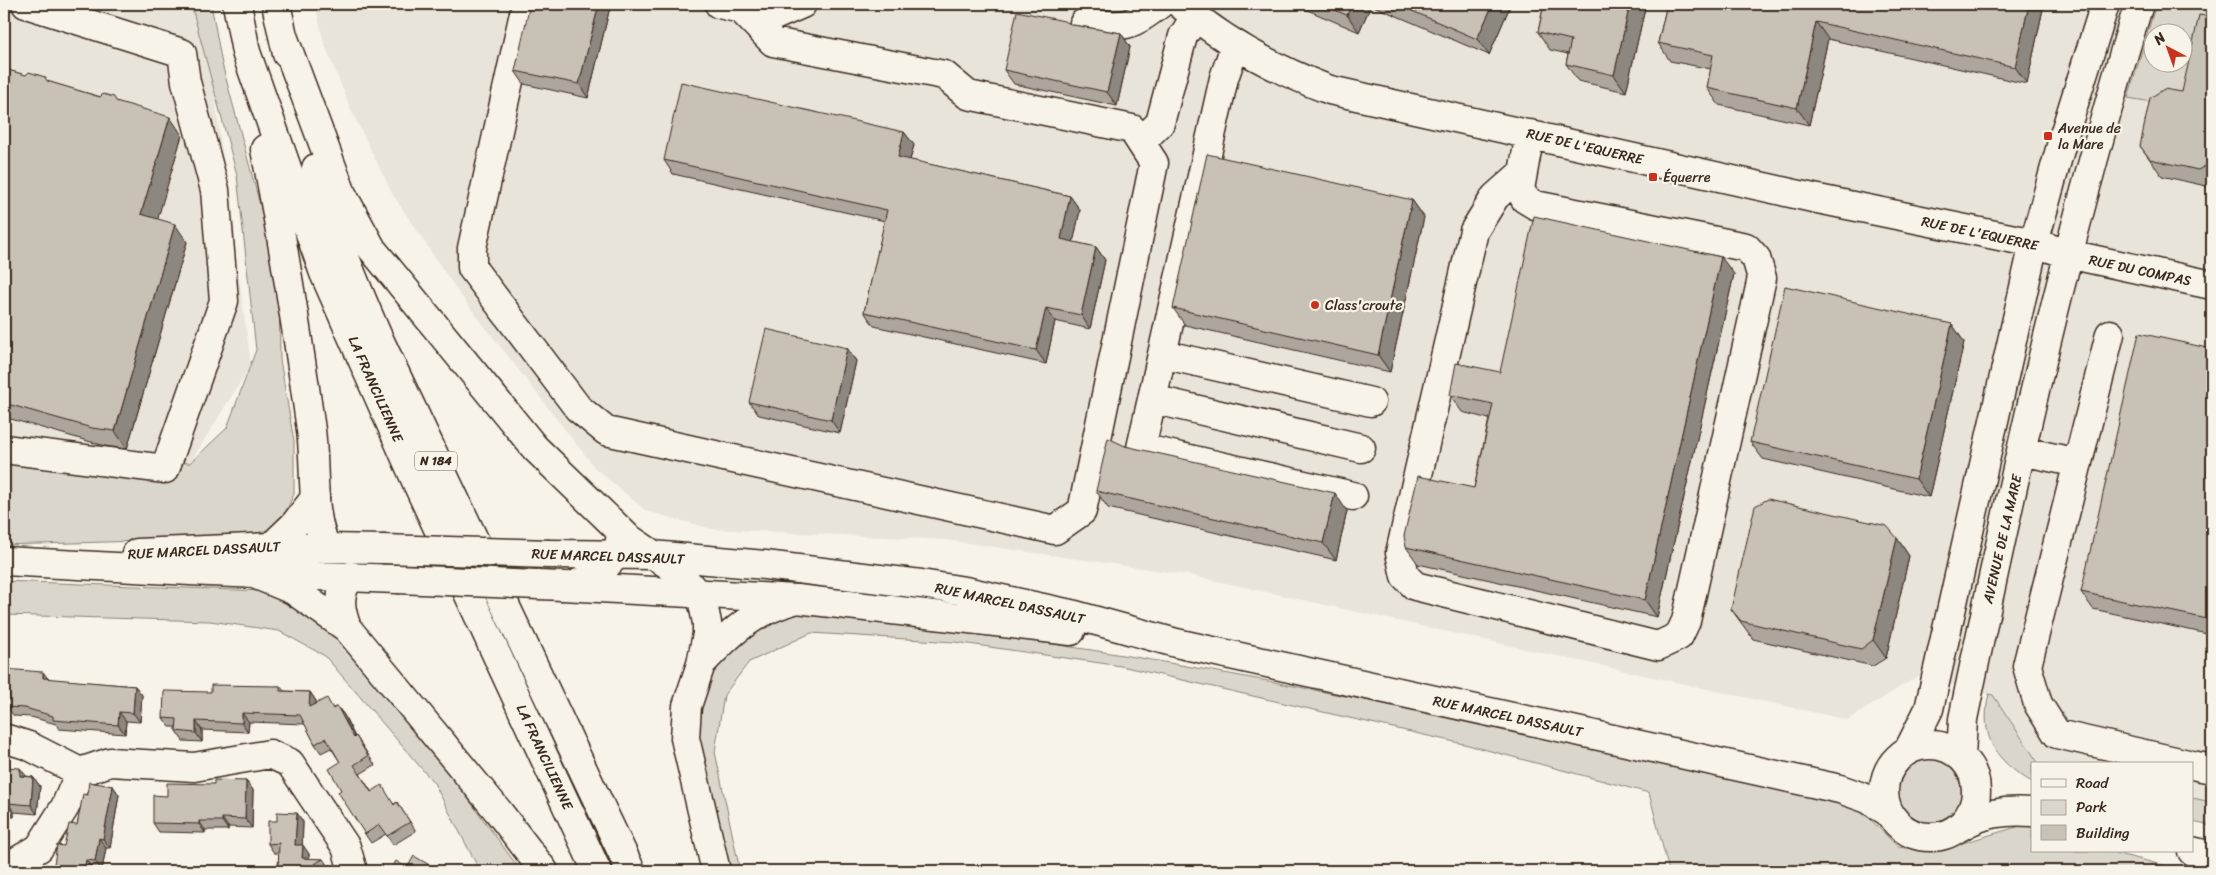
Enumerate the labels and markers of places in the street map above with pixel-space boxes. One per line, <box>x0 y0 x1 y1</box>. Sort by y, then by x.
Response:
place label: Avenue de la Mare <box>2057 116 2121 157</box>
marker: Avenue de la Mare <box>2042 130 2054 142</box>
place label: Équerre <box>1663 165 1711 190</box>
marker: Équerre <box>1647 171 1659 183</box>
place label: Class'croute <box>1325 293 1402 318</box>
marker: Class'croute <box>1309 299 1321 311</box>

